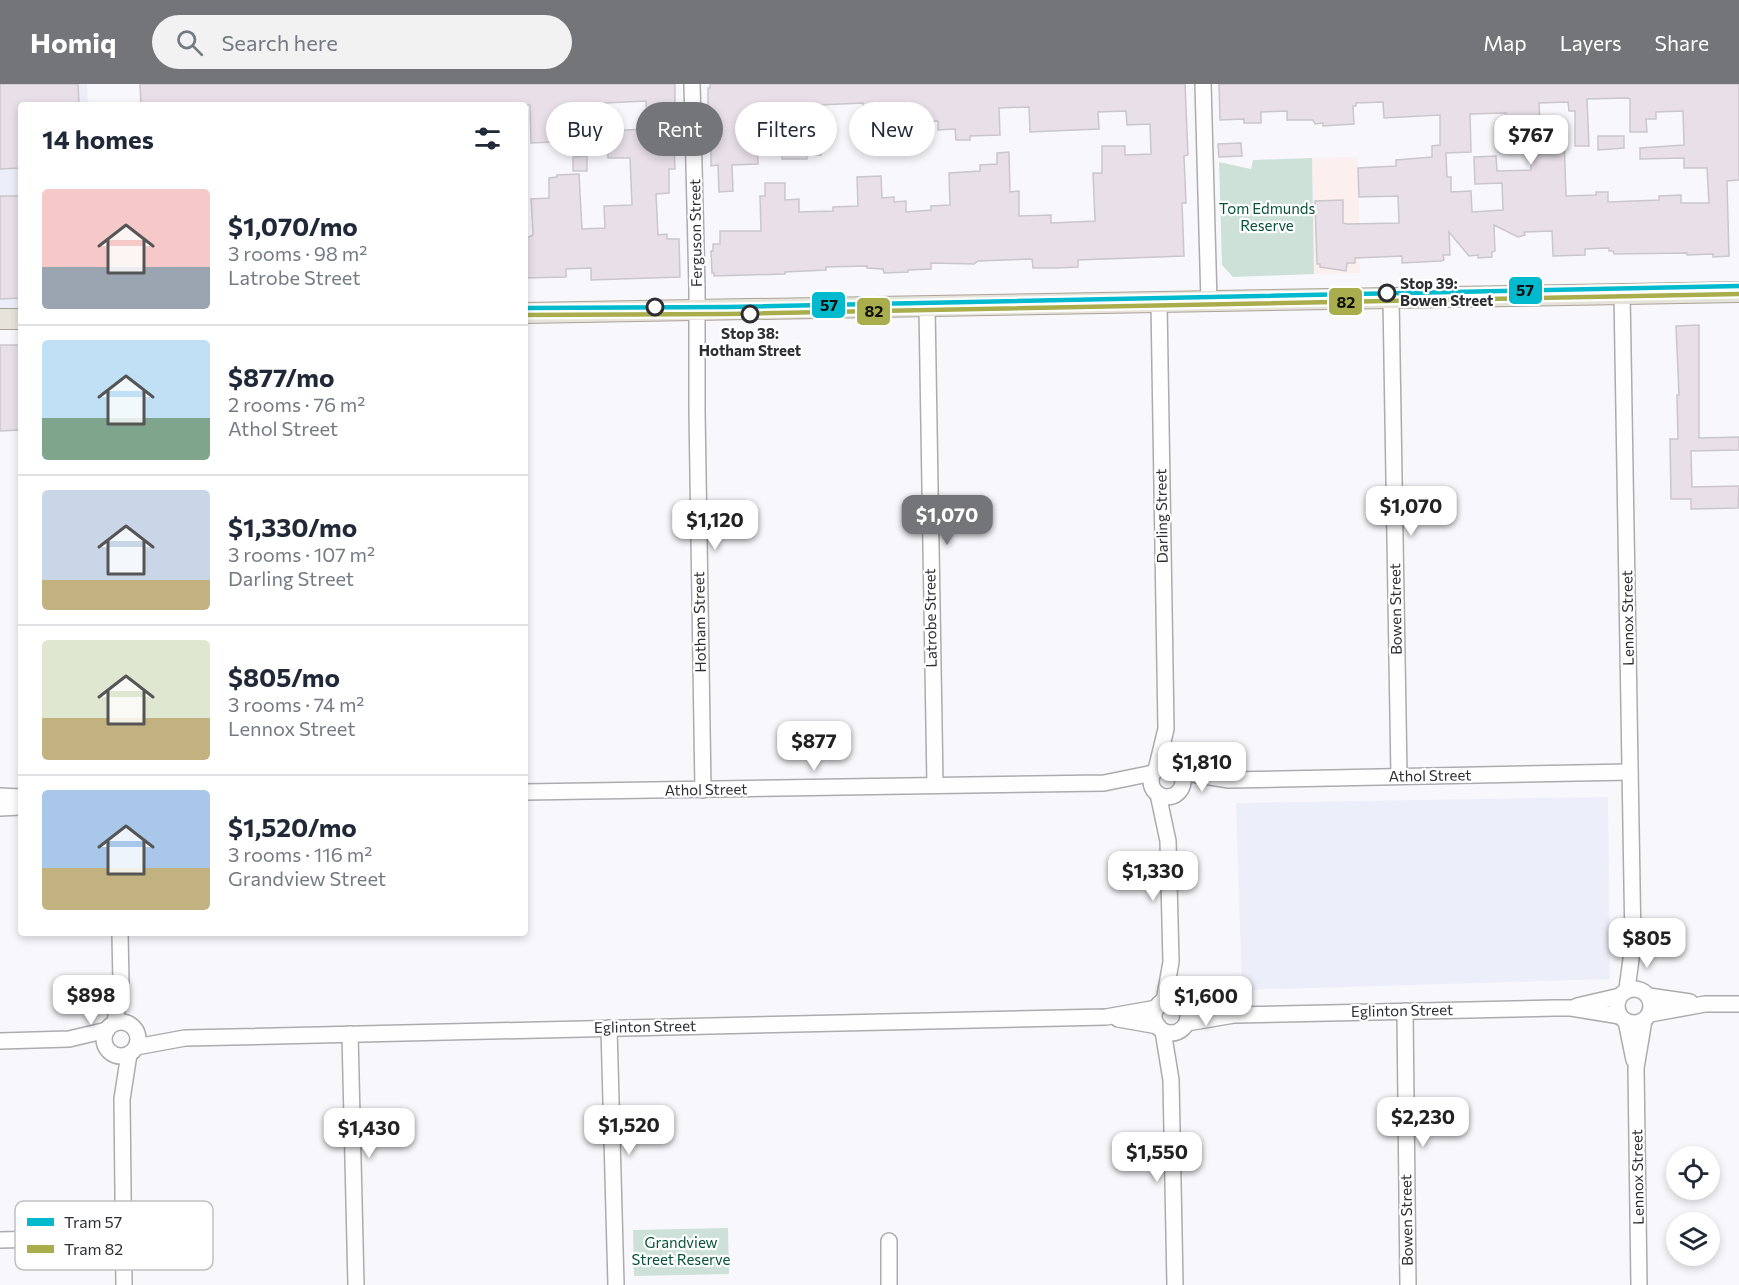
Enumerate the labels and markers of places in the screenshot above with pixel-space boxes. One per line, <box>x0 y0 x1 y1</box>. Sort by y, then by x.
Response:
pin: $767 <box>1495 115 1567 166</box>
place label: Stop 39: Bowen Street <box>1400 274 1493 309</box>
marker: Stop 39: Bowen Street <box>1378 284 1396 302</box>
unlabelled marker <box>646 298 664 316</box>
marker: Stop 38: Hotham Street <box>741 305 759 323</box>
place label: Stop 38: Hotham Street <box>699 324 801 359</box>
pin: $1,070 <box>1362 486 1460 537</box>
pin: $1,070 <box>898 495 996 546</box>
pin: $1,120 <box>666 500 764 551</box>
pin: $877 <box>778 721 850 772</box>
pin: $1,810 <box>1153 742 1251 793</box>
pin: $1,330 <box>1104 851 1202 902</box>
pin: $805 <box>1611 918 1683 969</box>
pin: $898 <box>55 975 127 1026</box>
pin: $1,600 <box>1157 976 1255 1027</box>
pin: $2,230 <box>1374 1097 1472 1148</box>
pin: $1,520 <box>580 1105 678 1156</box>
pin: $1,430 <box>320 1108 418 1159</box>
pin: $1,550 <box>1108 1132 1206 1183</box>

